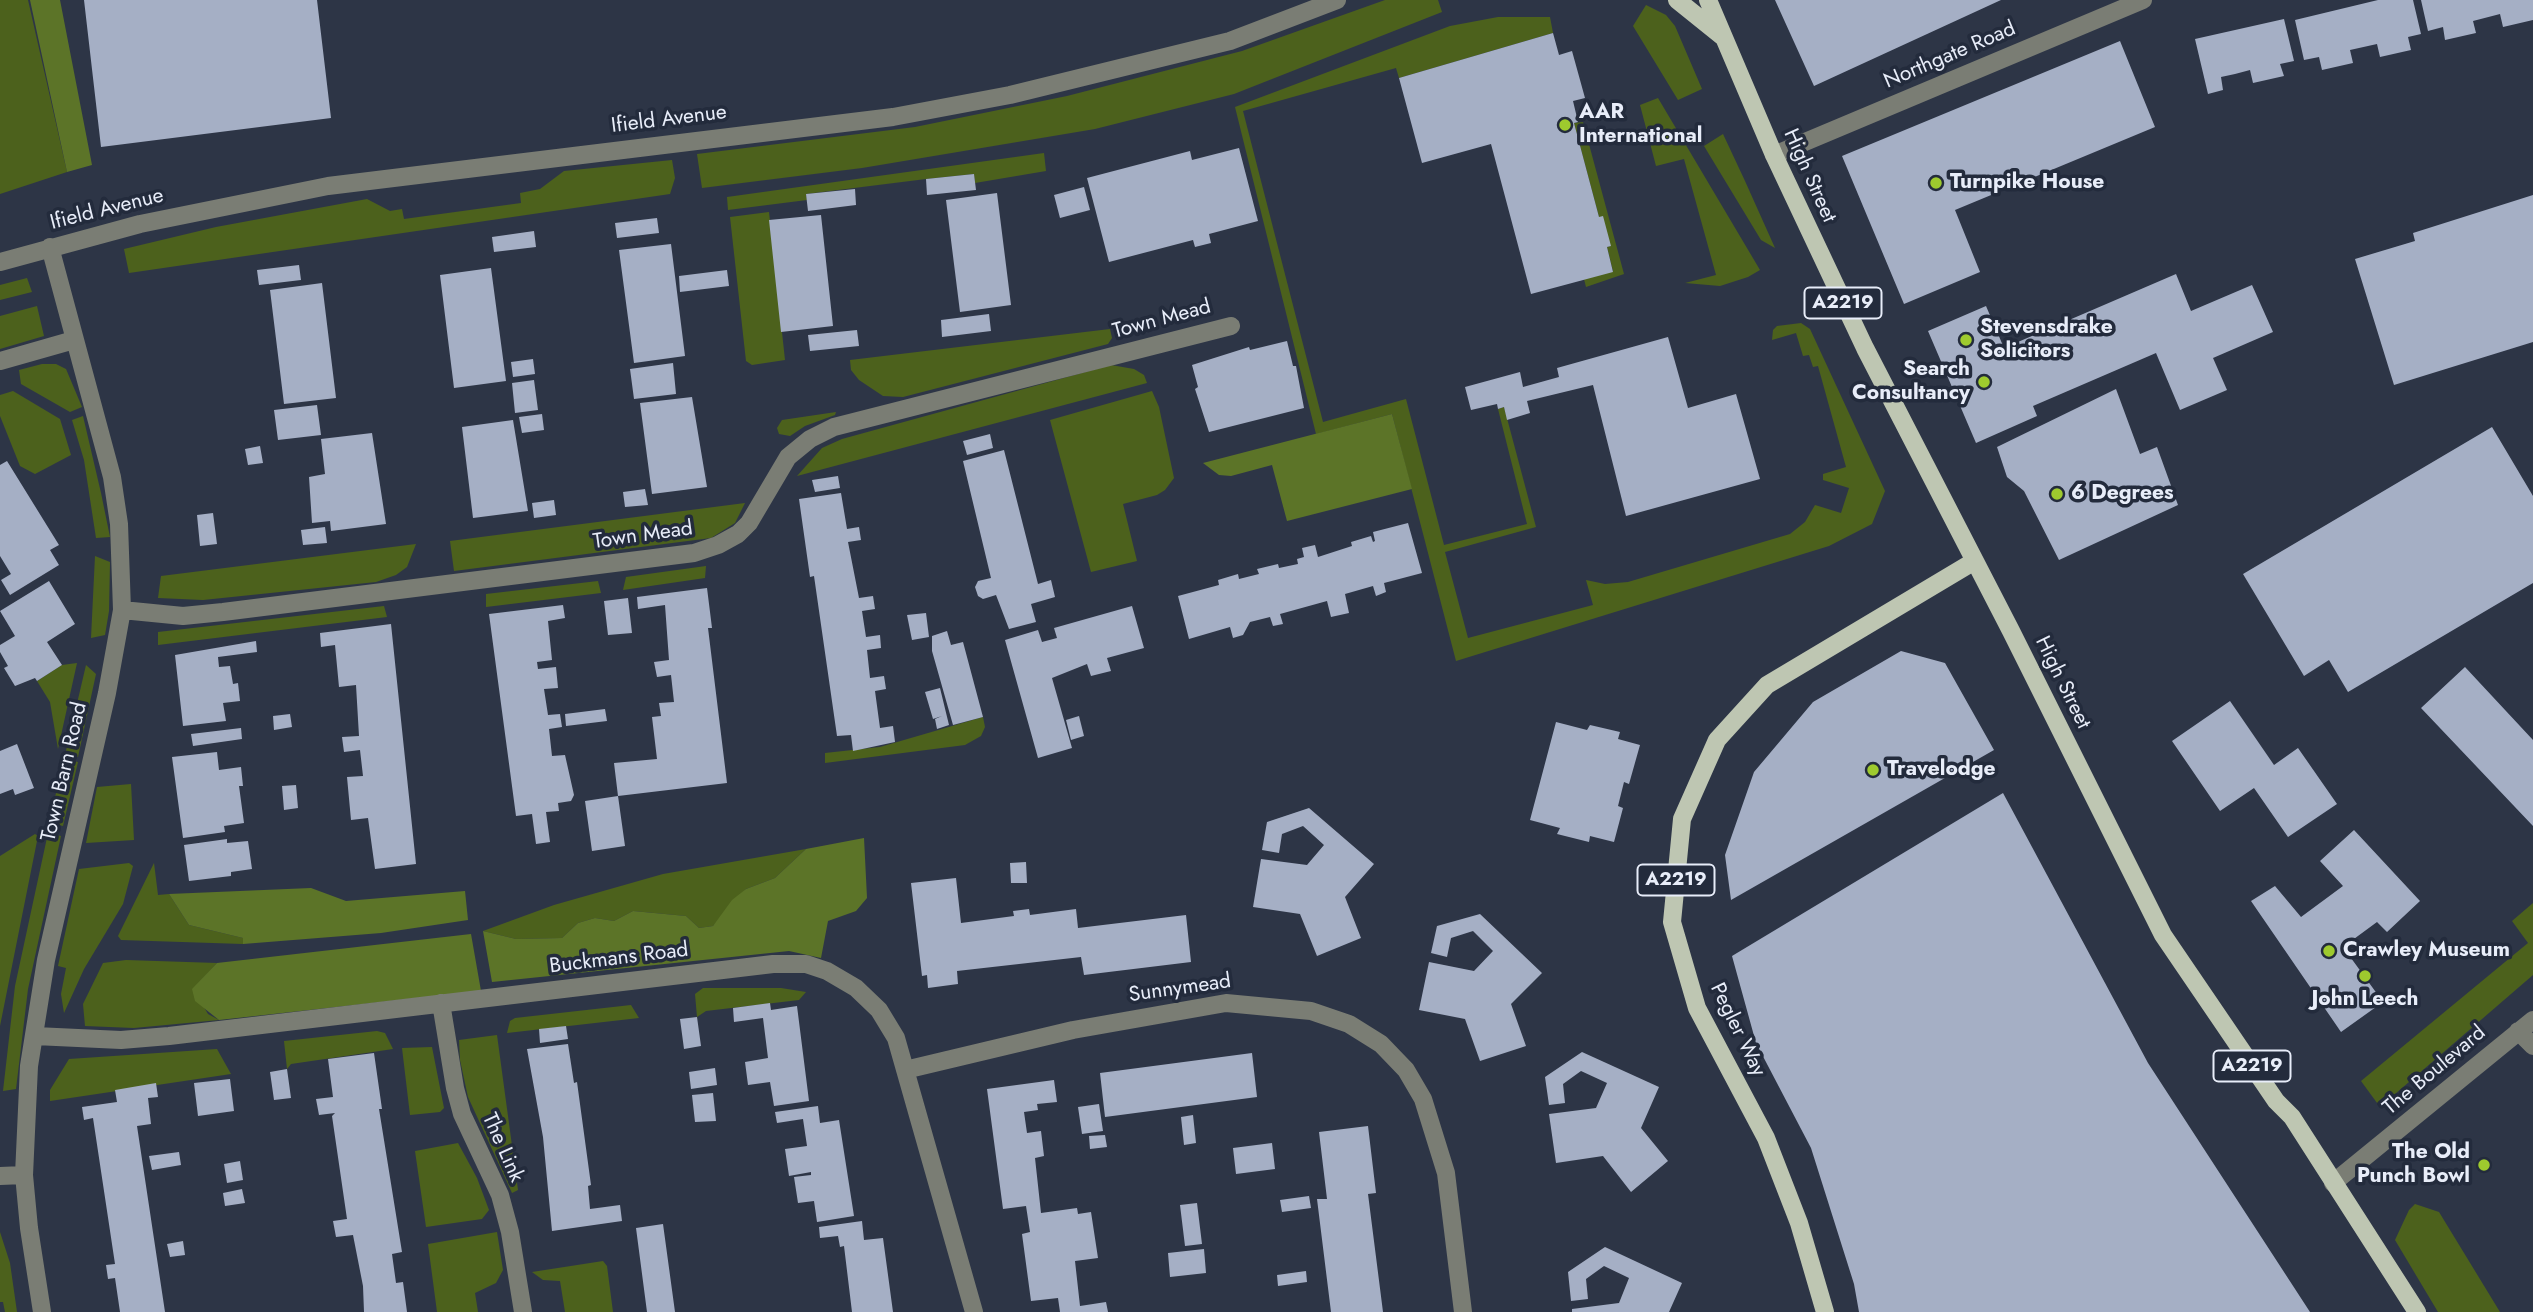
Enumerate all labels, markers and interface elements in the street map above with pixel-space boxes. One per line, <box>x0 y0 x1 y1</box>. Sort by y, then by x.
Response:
street label: Northgate Road <box>1880 17 2020 95</box>
street label: Ifield Avenue <box>610 100 728 140</box>
place label: AAR International <box>1579 100 1702 150</box>
marker: AAR International <box>1557 117 1573 133</box>
street label: High Street <box>1777 125 1841 227</box>
place label: Turnpike House <box>1950 170 2104 196</box>
marker: Turnpike House <box>1928 175 1944 191</box>
street label: Ifield Avenue <box>48 184 166 236</box>
road number: A2219 <box>1804 288 1882 318</box>
street label: Town Mead <box>1110 295 1214 345</box>
place label: Stevensdrake Solicitors <box>1980 315 2113 365</box>
marker: Stevensdrake Solicitors <box>1958 332 1974 348</box>
place label: Search Consultancy <box>1852 357 1970 407</box>
marker: Search Consultancy <box>1976 374 1992 390</box>
place label: 6 Degrees <box>2071 481 2174 507</box>
marker: 6 Degrees <box>2049 486 2065 502</box>
street label: Town Mead <box>592 517 694 555</box>
street label: High Street <box>2029 633 2095 733</box>
street label: Town Barn Road <box>37 700 93 844</box>
place label: Travelodge <box>1887 757 1996 783</box>
marker: Travelodge <box>1865 762 1881 778</box>
road number: A2219 <box>1638 864 1714 895</box>
street label: Buckmans Road <box>548 938 690 980</box>
place label: Crawley Museum <box>2343 938 2510 964</box>
marker: Crawley Museum <box>2321 943 2337 959</box>
marker: John Leech <box>2357 968 2373 984</box>
street label: Sunnymead <box>1127 969 1233 1009</box>
street label: Pegler Way <box>1704 979 1770 1081</box>
place label: John Leech <box>2311 987 2419 1013</box>
street label: The Boulevard <box>2379 1021 2491 1121</box>
road number: A2219 <box>2214 1050 2290 1082</box>
street label: The Link <box>476 1109 528 1187</box>
place label: The Old Punch Bowl <box>2357 1140 2470 1190</box>
marker: The Old Punch Bowl <box>2476 1157 2492 1173</box>

